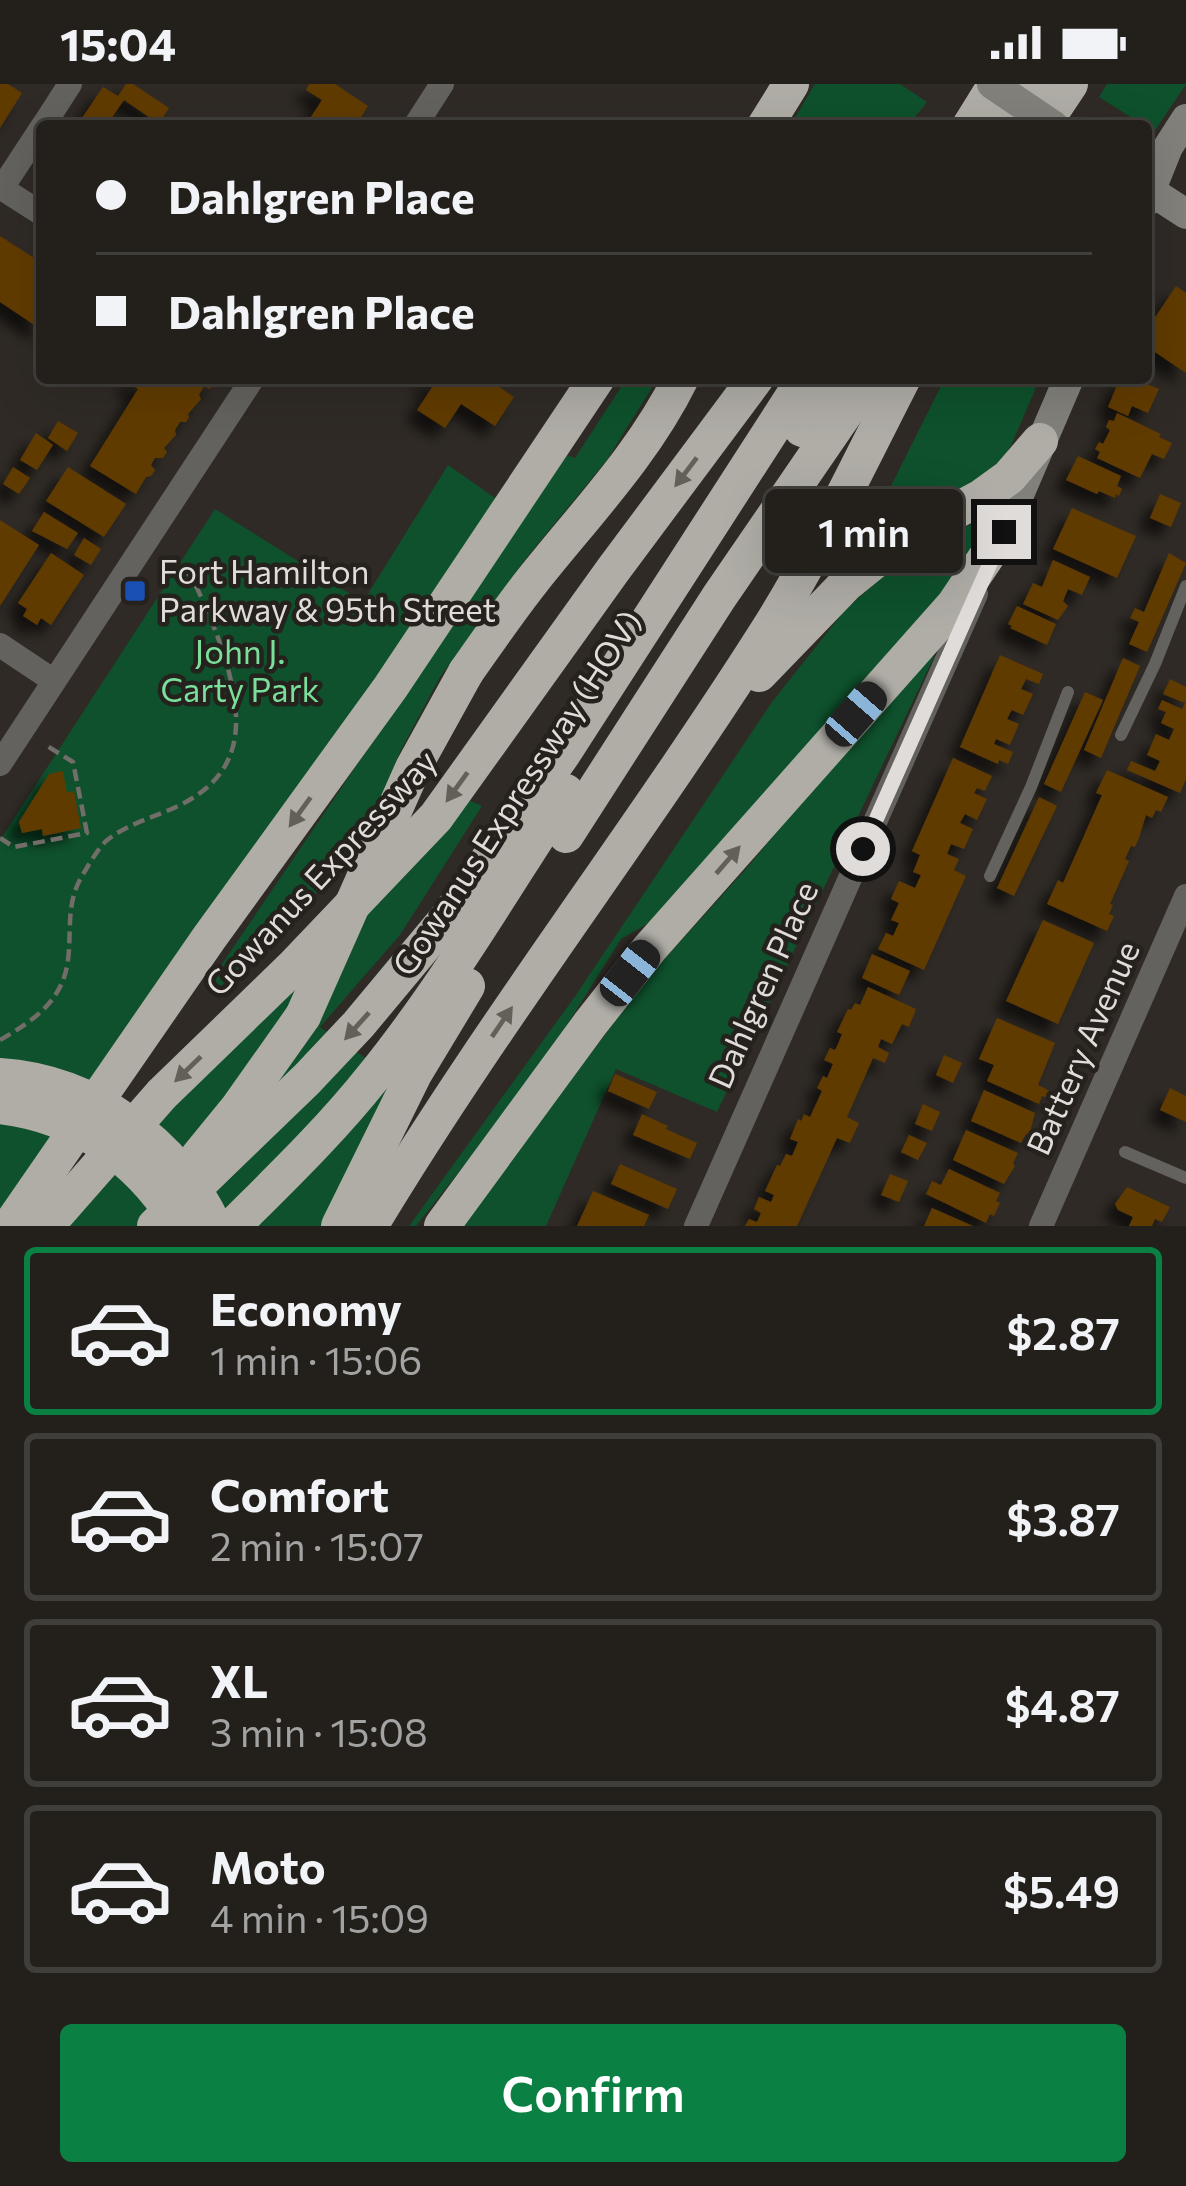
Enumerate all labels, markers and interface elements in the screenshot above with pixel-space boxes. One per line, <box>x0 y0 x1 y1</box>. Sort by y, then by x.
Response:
text: 15:04 <box>60 15 176 70</box>
text: Dahlgren Place <box>168 168 475 223</box>
text: Dahlgren Place <box>168 283 475 338</box>
one-way arrow <box>675 456 699 488</box>
callout: 1 min <box>764 490 962 574</box>
route end <box>977 505 1031 559</box>
text: 1 min <box>818 507 910 555</box>
place label: Fort Hamilton Parkway & 95th Street <box>159 550 496 629</box>
marker: Fort Hamilton Parkway & 95th Street <box>122 578 148 604</box>
street label: Gowanus Expressway (HOV) <box>382 602 649 982</box>
park label: John J. Carty Park <box>160 630 320 709</box>
car <box>819 675 893 753</box>
street label: Gowanus Expressway <box>195 740 445 1004</box>
one-way arrow <box>446 771 470 803</box>
one-way arrow <box>289 796 312 828</box>
route start <box>836 822 890 876</box>
one-way arrow <box>714 846 741 875</box>
street label: Dahlgren Place <box>698 875 826 1094</box>
car <box>594 934 666 1012</box>
street label: Battery Avenue <box>1016 934 1147 1161</box>
one-way arrow <box>490 1006 513 1039</box>
one-way arrow <box>344 1011 371 1041</box>
one-way arrow <box>174 1054 203 1082</box>
icon: car <box>66 1277 174 1385</box>
text: Economy <box>210 1280 402 1335</box>
text: $2.87 <box>1006 1304 1120 1359</box>
text: 1 min · 15:06 <box>210 1335 422 1383</box>
icon: car <box>66 1463 174 1571</box>
text: Comfort <box>210 1466 389 1521</box>
text: $3.87 <box>1006 1490 1120 1545</box>
text: 2 min · 15:07 <box>210 1521 424 1569</box>
icon: car <box>66 1649 174 1757</box>
text: XL <box>210 1652 268 1707</box>
text: $4.87 <box>1005 1676 1120 1731</box>
text: 3 min · 15:08 <box>210 1707 428 1755</box>
icon: car <box>66 1835 174 1943</box>
text: Moto <box>210 1838 326 1893</box>
text: $5.49 <box>1003 1862 1120 1917</box>
text: 4 min · 15:09 <box>210 1893 429 1941</box>
button: Confirm <box>60 2024 1126 2162</box>

